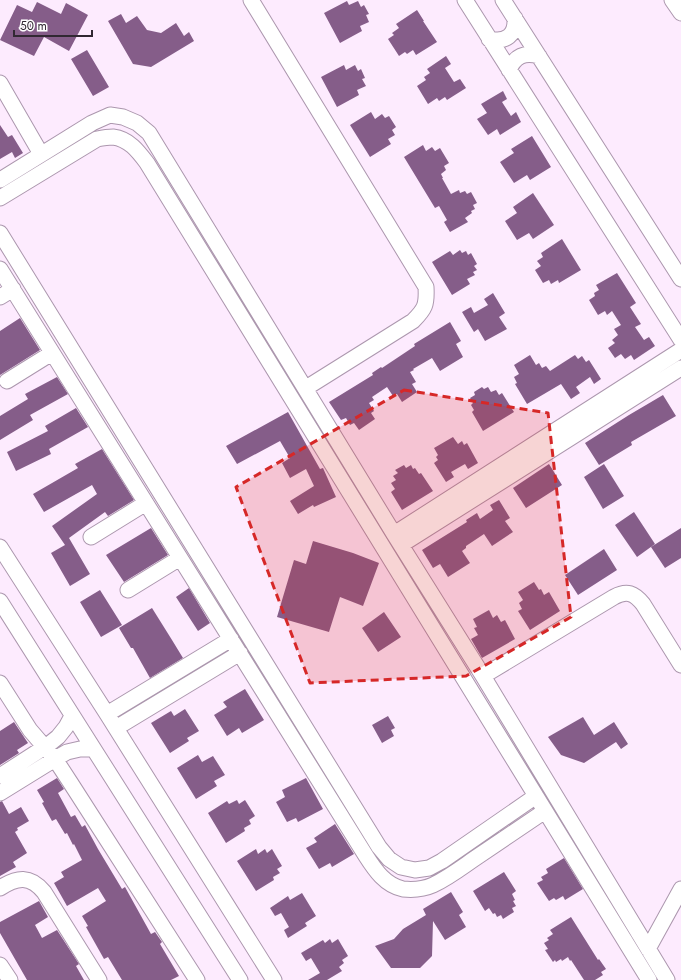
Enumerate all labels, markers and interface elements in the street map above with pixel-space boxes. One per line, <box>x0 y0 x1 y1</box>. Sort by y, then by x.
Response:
scale bar <box>14 12 92 38</box>
text: 50 m <box>20 17 47 35</box>

